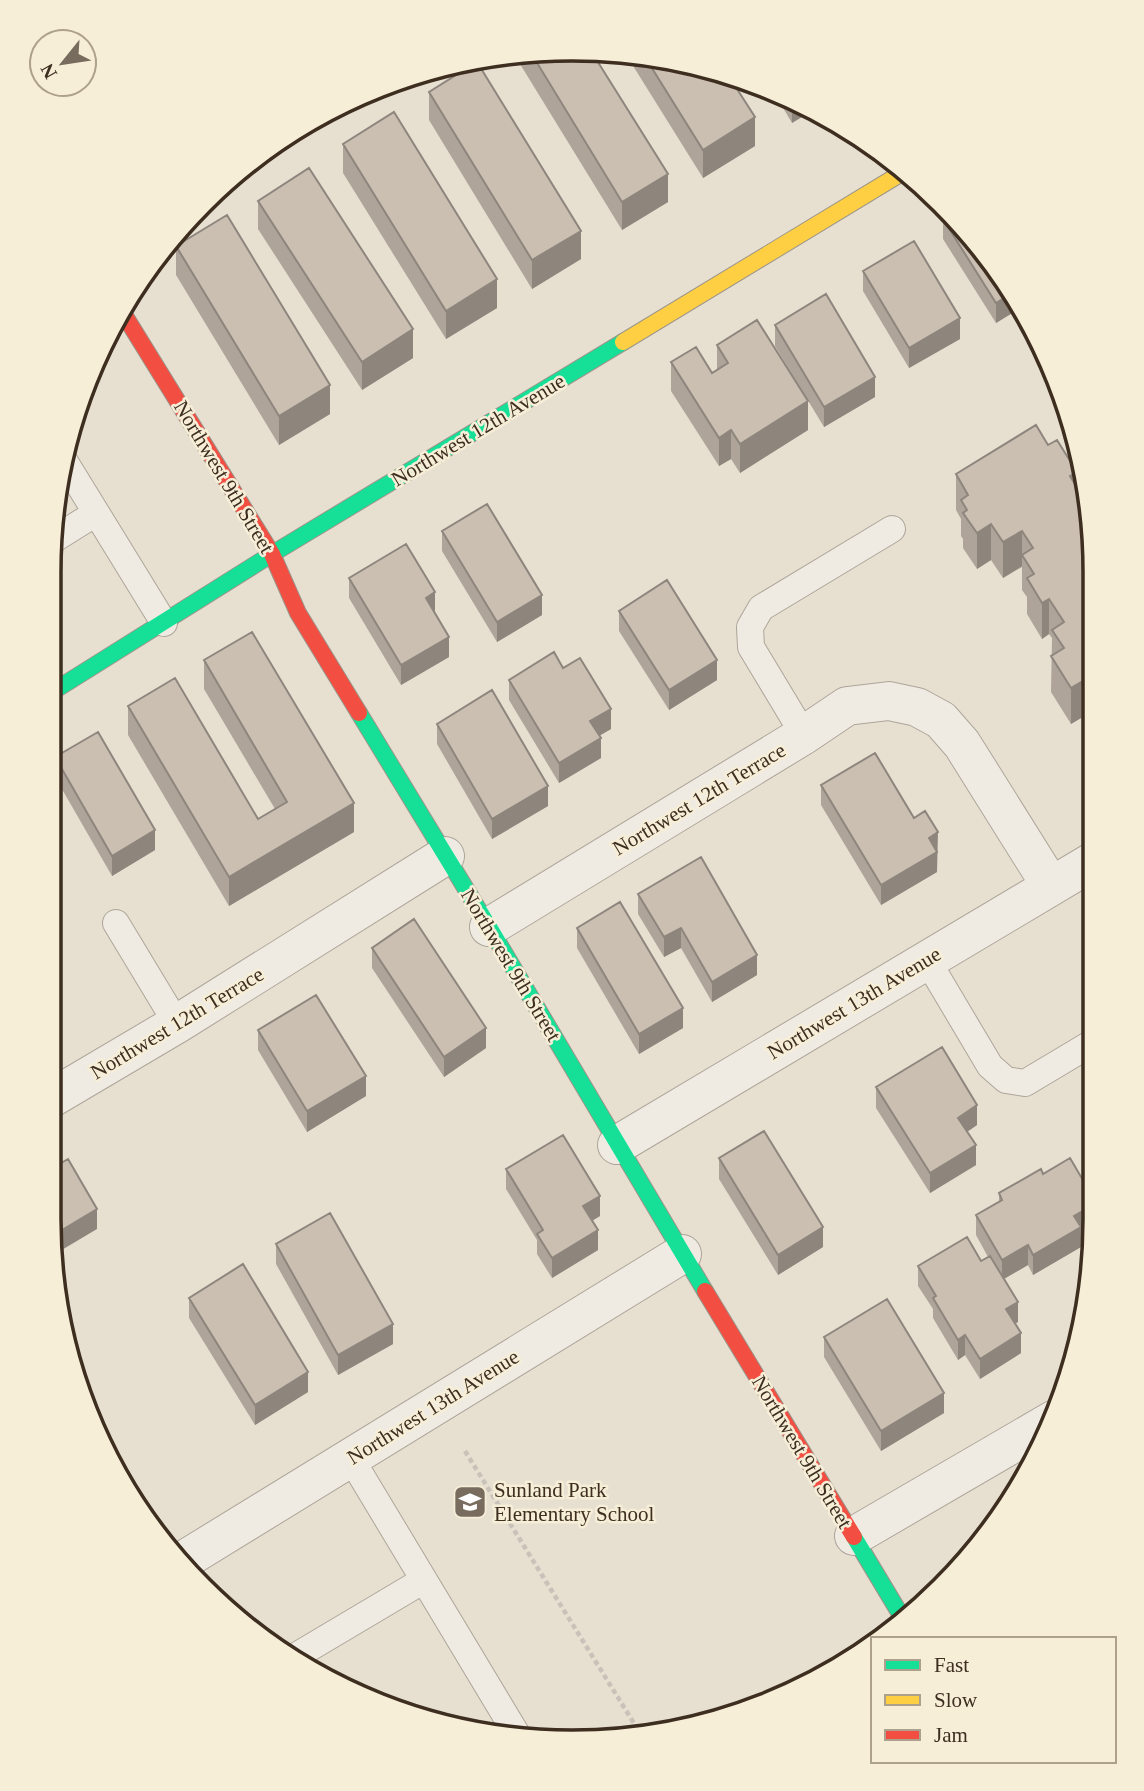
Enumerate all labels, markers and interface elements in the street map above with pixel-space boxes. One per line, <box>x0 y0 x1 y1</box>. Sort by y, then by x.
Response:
north arrow <box>28 28 98 98</box>
text: N <box>36 60 61 82</box>
street label: Northwest 12th Avenue <box>387 369 569 491</box>
street label: Northwest 9th Street <box>169 396 279 558</box>
street label: Northwest 12th Terrace <box>608 738 790 860</box>
street label: Northwest 9th Street <box>456 884 566 1046</box>
street label: Northwest 13th Avenue <box>763 942 945 1064</box>
street label: Northwest 12th Terrace <box>86 962 268 1084</box>
street label: Northwest 13th Avenue <box>343 1344 523 1470</box>
street label: Northwest 9th Street <box>747 1371 857 1533</box>
place label: Sunland Park Elementary School <box>494 1478 655 1526</box>
school or university icon: Sunland Park Elementary School <box>451 1483 489 1521</box>
legend <box>871 1637 1116 1763</box>
text: Fast <box>934 1653 969 1677</box>
text: Slow <box>934 1688 978 1712</box>
text: Jam <box>934 1723 968 1747</box>

